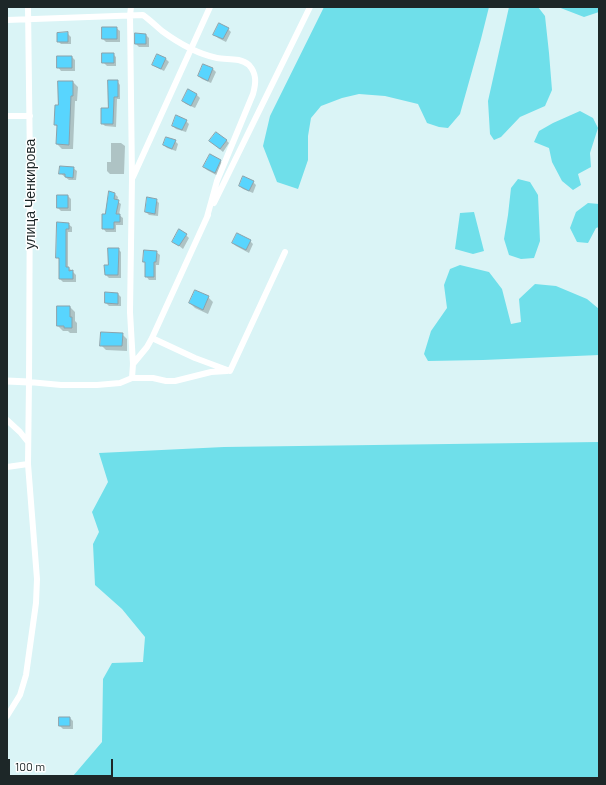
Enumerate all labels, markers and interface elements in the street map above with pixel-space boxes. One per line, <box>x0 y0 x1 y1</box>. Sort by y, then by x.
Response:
street label: улица Ченкирова <box>22 139 38 249</box>
scale bar <box>10 751 115 777</box>
text: 100 m <box>15 759 45 773</box>

